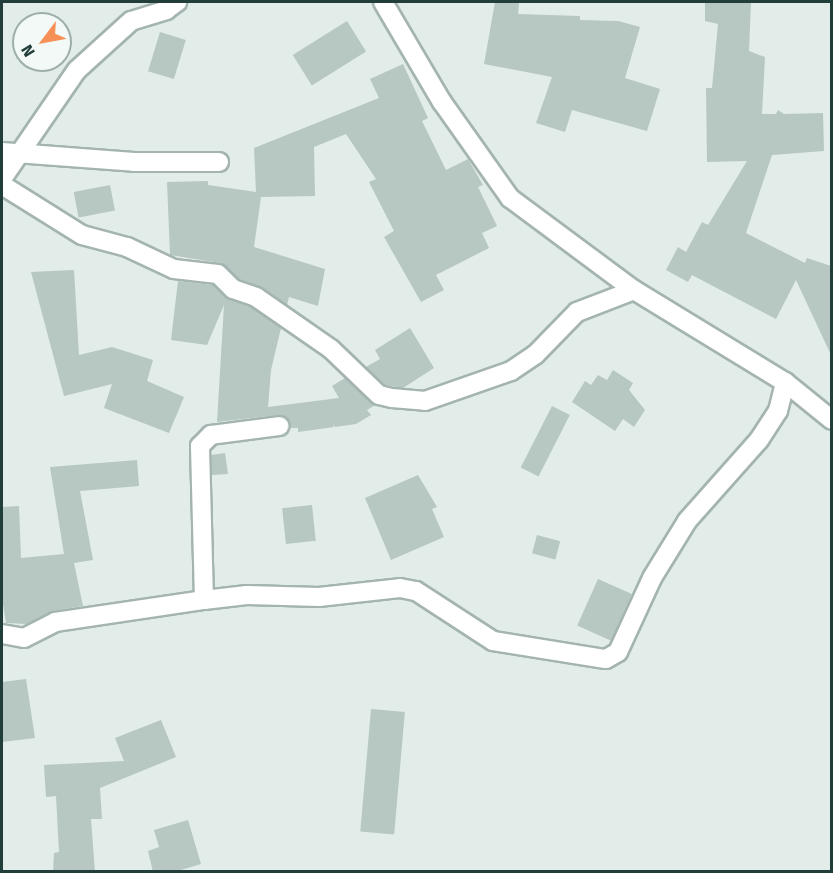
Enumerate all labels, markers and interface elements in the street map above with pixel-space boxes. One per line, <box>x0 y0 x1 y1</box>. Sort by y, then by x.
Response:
north arrow <box>12 12 72 72</box>
text: N <box>17 41 39 60</box>

